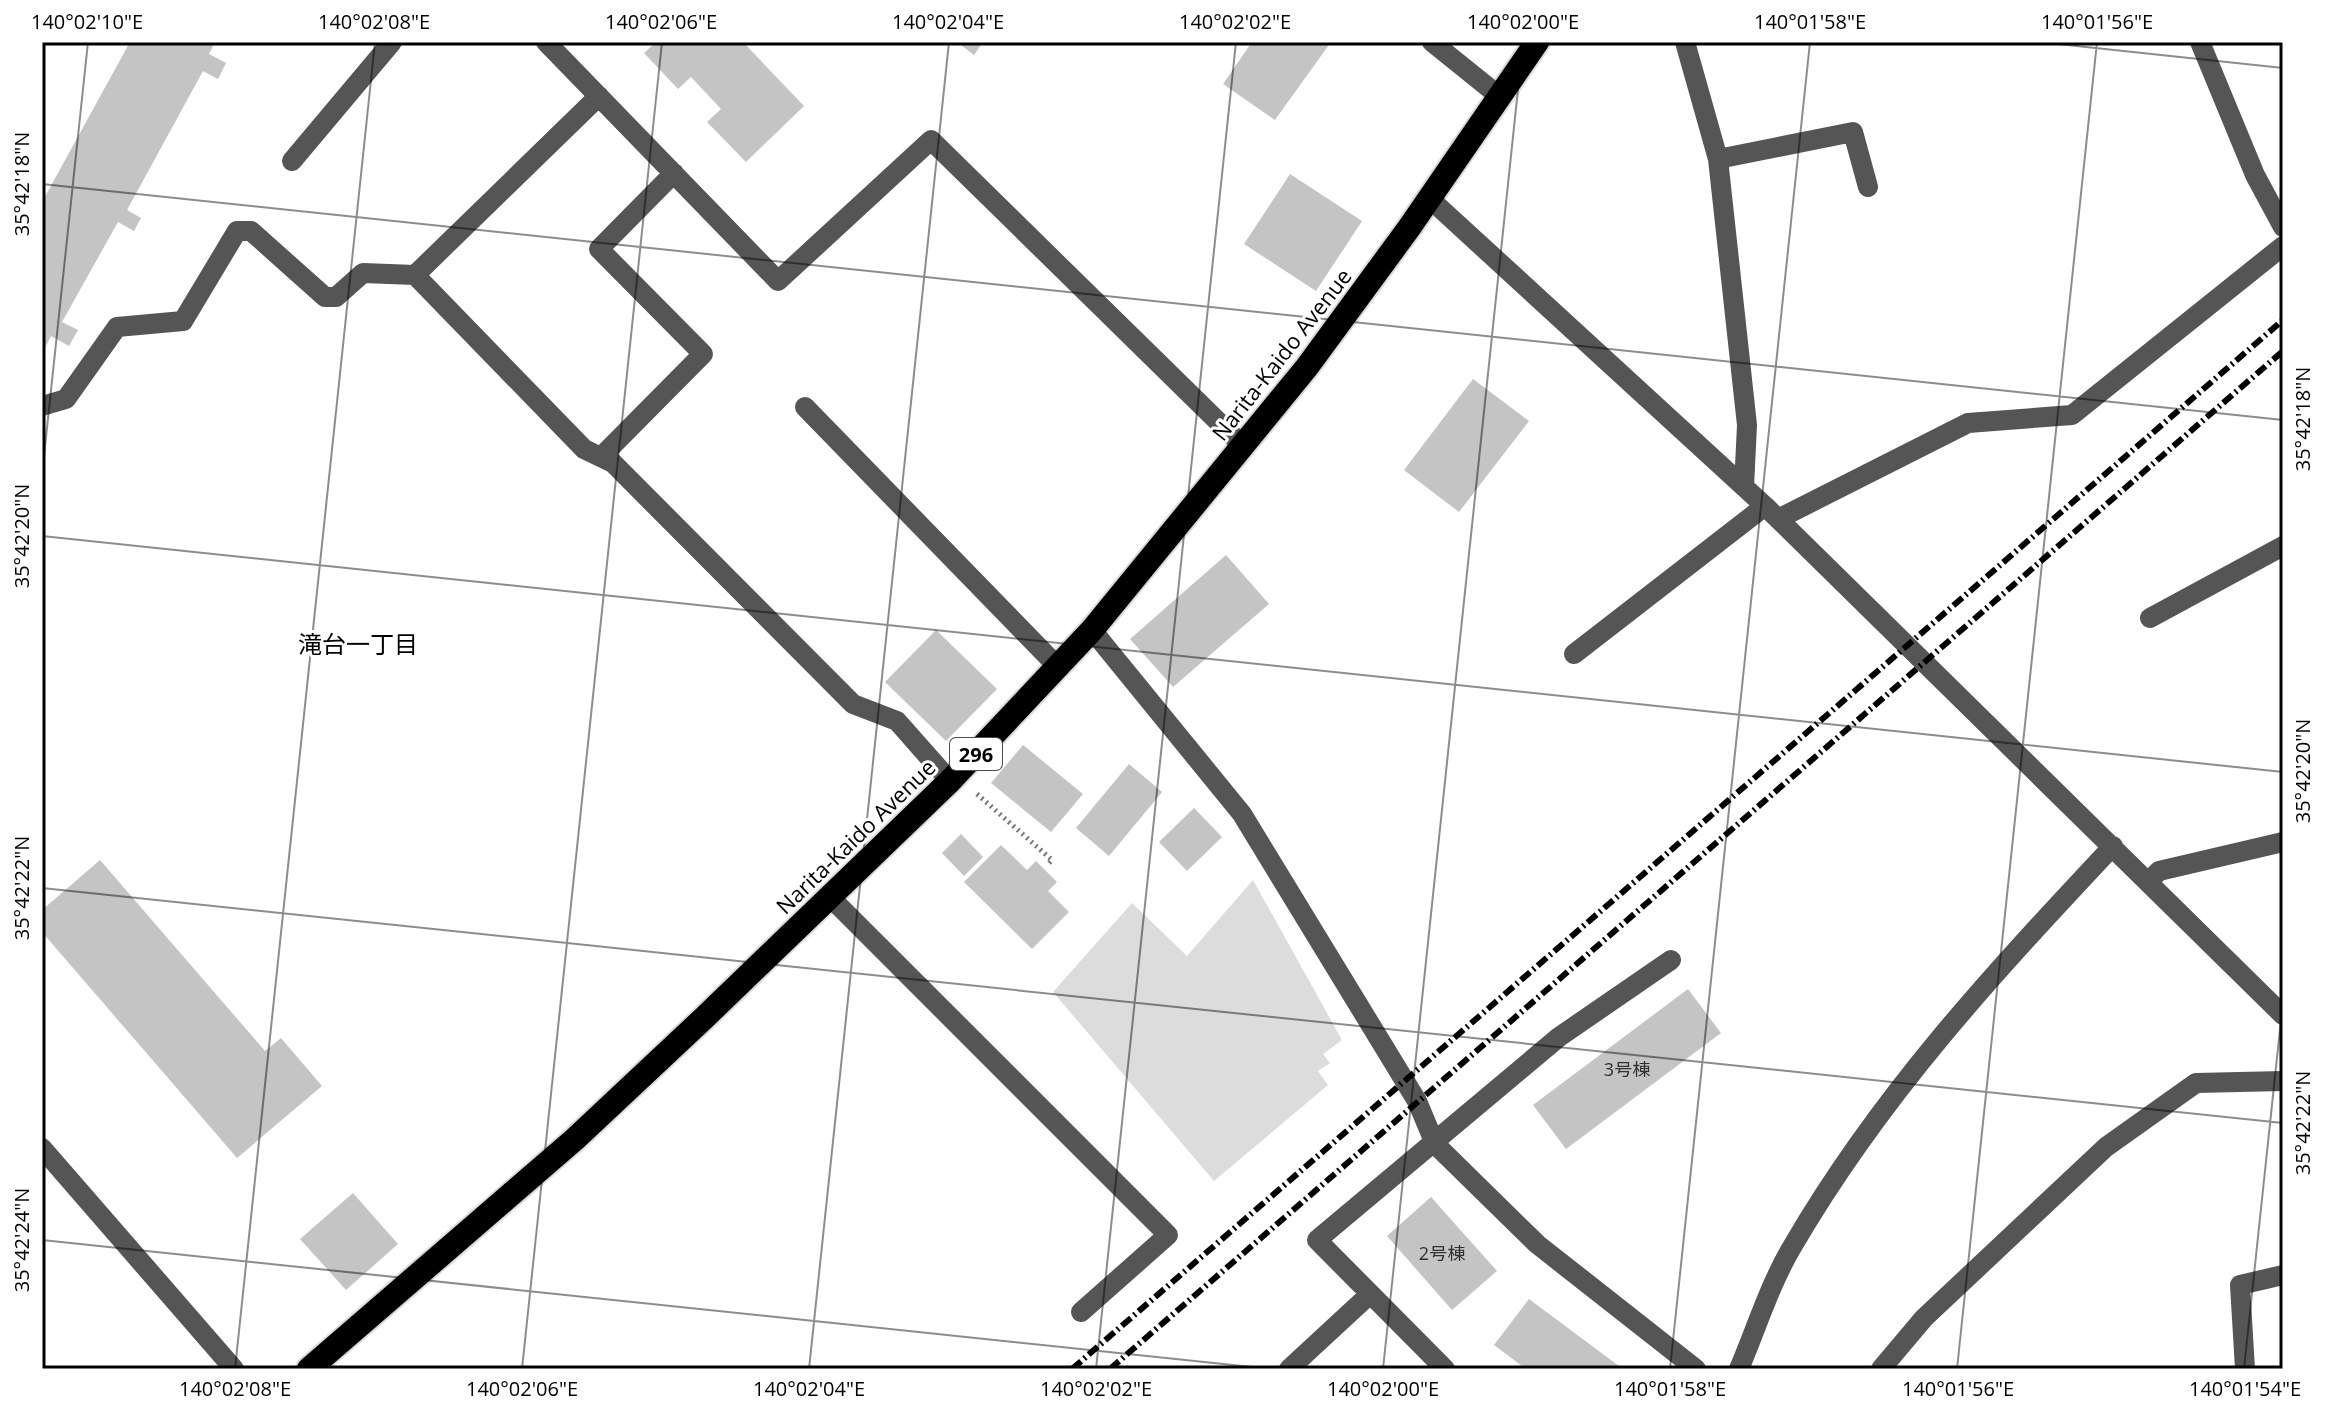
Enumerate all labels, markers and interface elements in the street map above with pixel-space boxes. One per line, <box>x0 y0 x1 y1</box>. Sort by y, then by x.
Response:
text: 140°02'10"E <box>31 8 143 35</box>
text: 140°02'08"E <box>318 8 430 35</box>
text: 140°02'06"E <box>605 8 717 35</box>
text: 140°02'04"E <box>892 8 1004 35</box>
text: 140°02'02"E <box>1179 8 1291 35</box>
text: 140°02'00"E <box>1467 8 1579 35</box>
text: 140°01'58"E <box>1754 8 1866 35</box>
text: 140°01'56"E <box>2041 8 2153 35</box>
text: 35°42'18"N <box>8 132 35 236</box>
street label: Narita-Kaido Avenue <box>1204 262 1358 446</box>
text: 35°42'18"N <box>2289 367 2316 471</box>
text: 35°42'20"N <box>8 484 35 588</box>
district label: 滝台一丁目 <box>298 627 418 660</box>
text: 35°42'20"N <box>2289 719 2316 823</box>
road number: 296 <box>950 738 1002 770</box>
street label: Narita-Kaido Avenue <box>769 752 941 920</box>
text: 35°42'22"N <box>8 836 35 940</box>
house number: 3号棟 <box>1604 1057 1650 1081</box>
text: 35°42'22"N <box>2289 1071 2316 1175</box>
text: 35°42'24"N <box>8 1188 35 1292</box>
house number: 2号棟 <box>1419 1241 1465 1265</box>
text: 140°02'08"E <box>179 1375 291 1402</box>
text: 140°02'06"E <box>466 1375 578 1402</box>
text: 140°02'04"E <box>753 1375 865 1402</box>
text: 140°02'02"E <box>1040 1375 1152 1402</box>
text: 140°02'00"E <box>1327 1375 1439 1402</box>
text: 140°01'58"E <box>1614 1375 1726 1402</box>
text: 140°01'56"E <box>1902 1375 2014 1402</box>
text: 140°01'54"E <box>2189 1375 2301 1402</box>

